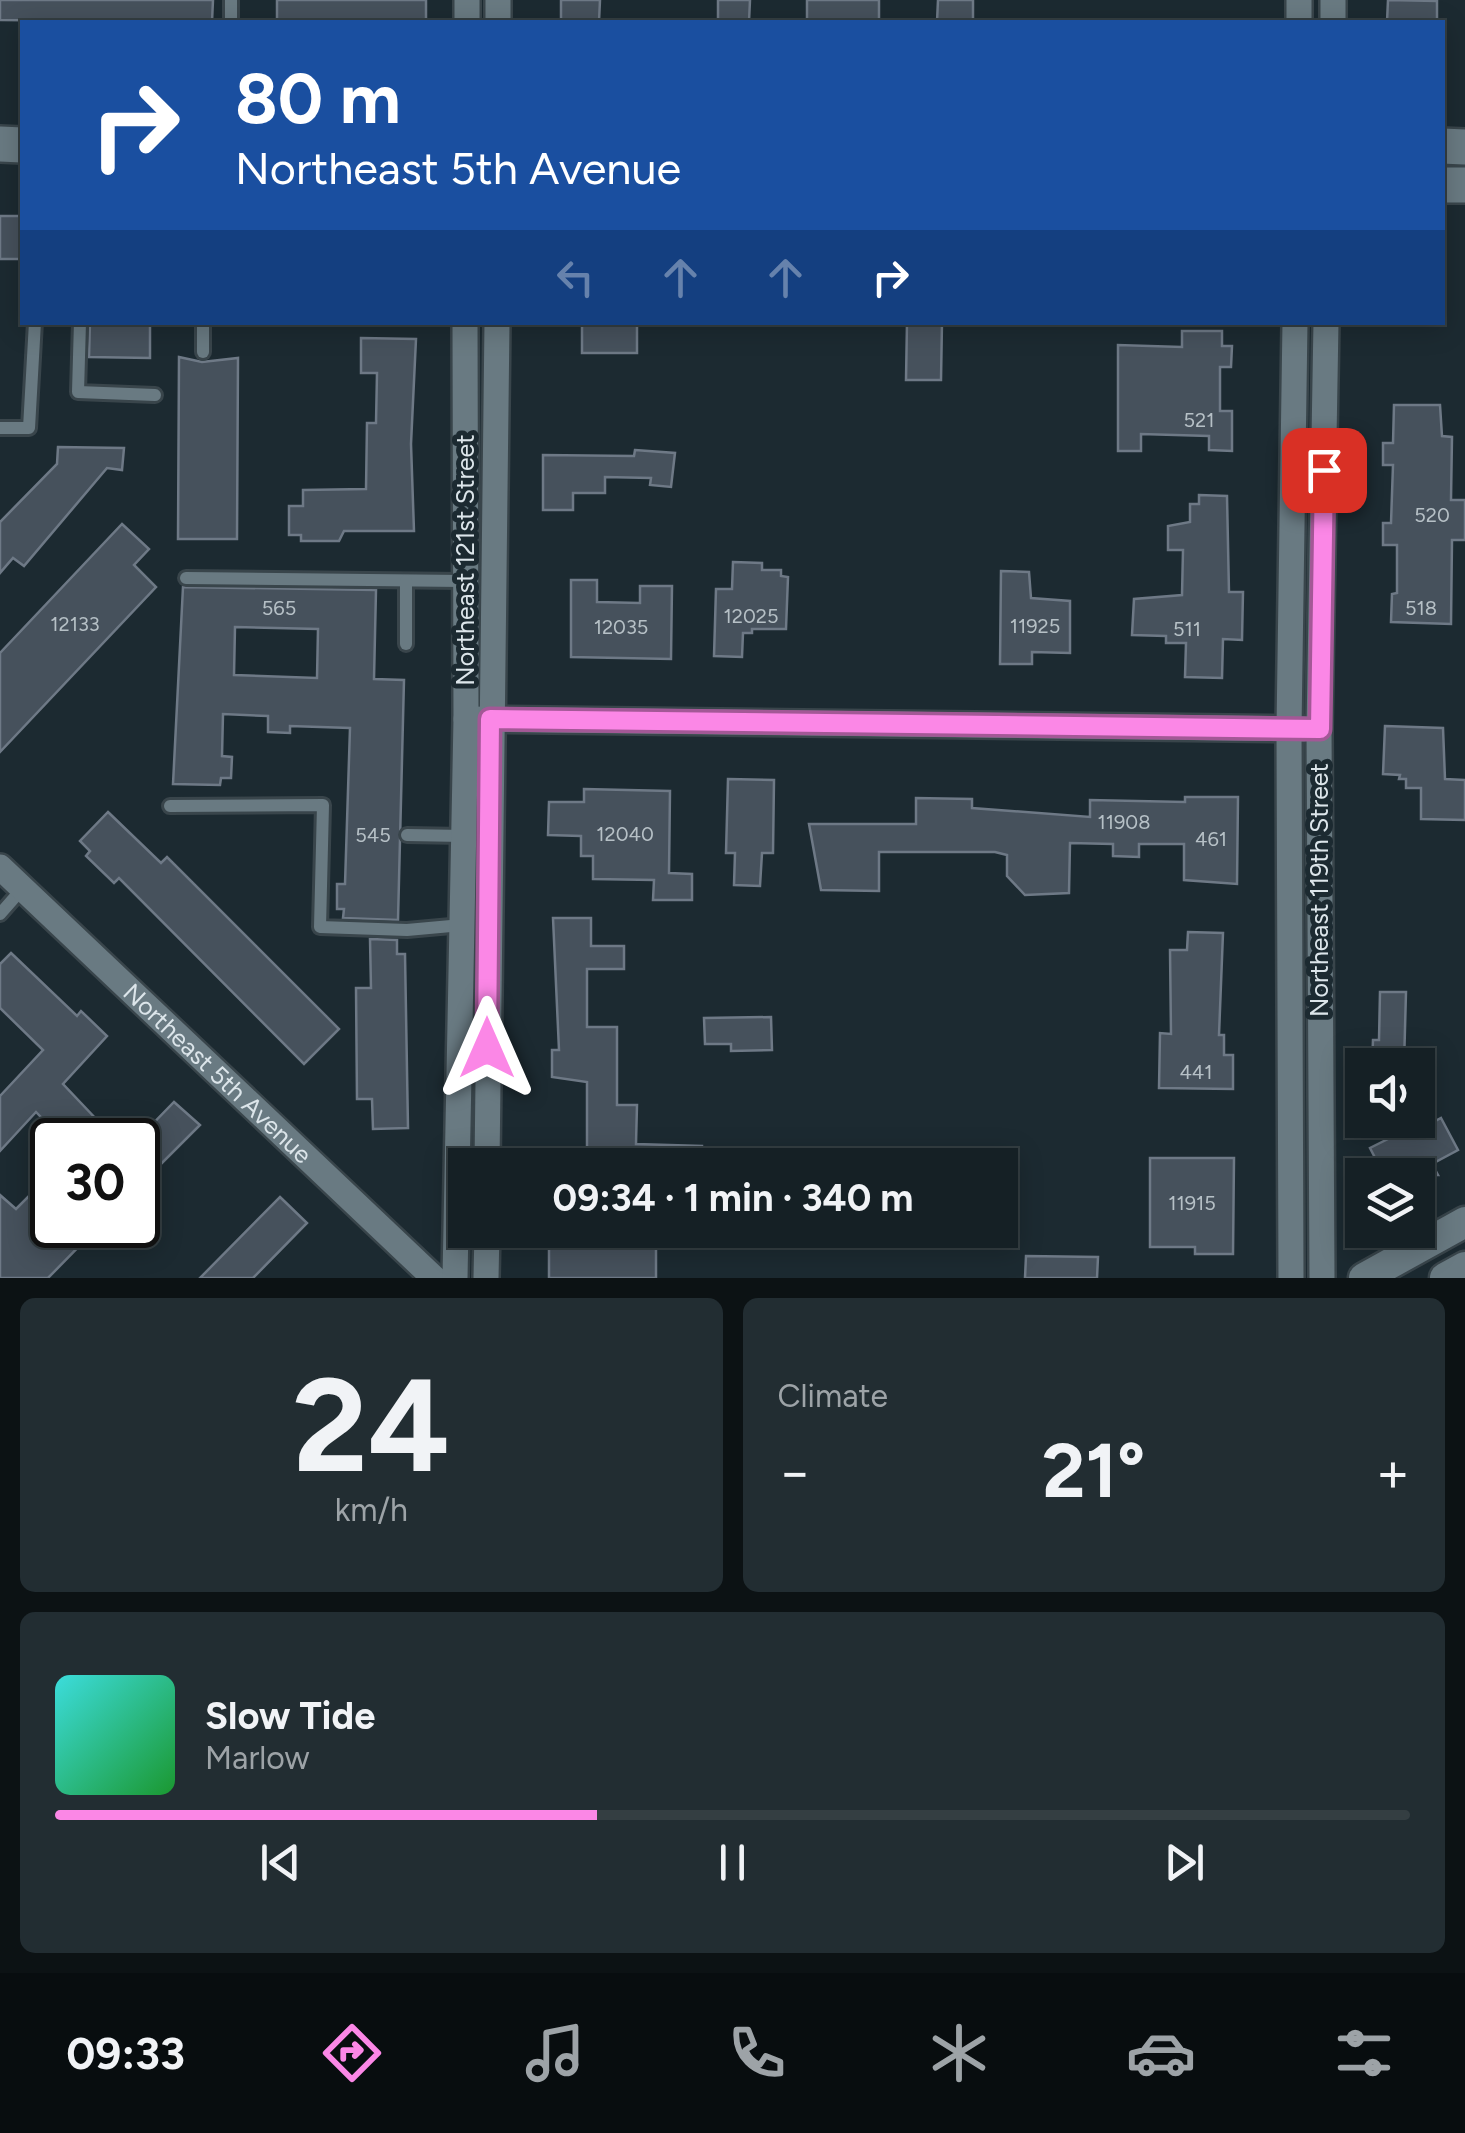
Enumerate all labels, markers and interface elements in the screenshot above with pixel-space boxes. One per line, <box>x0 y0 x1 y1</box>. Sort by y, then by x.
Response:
text: 80 m <box>235 56 401 141</box>
icon: right <box>70 60 200 190</box>
text: Northeast 5th Avenue <box>235 141 681 195</box>
icon: left <box>548 250 603 305</box>
icon: ahead <box>653 250 708 305</box>
icon: ahead <box>758 250 813 305</box>
icon: right <box>863 250 918 305</box>
house number: 521 <box>1184 408 1214 432</box>
pin <box>1282 428 1367 513</box>
street label: Northeast 121st Street <box>450 434 480 686</box>
icon: arrive <box>1297 443 1352 498</box>
house number: 520 <box>1414 503 1450 527</box>
house number: 565 <box>262 596 296 620</box>
house number: 518 <box>1405 596 1437 620</box>
house number: 12025 <box>724 604 778 628</box>
house number: 12133 <box>50 612 100 636</box>
house number: 11925 <box>1010 614 1060 638</box>
house number: 12035 <box>594 615 648 639</box>
house number: 511 <box>1173 617 1201 641</box>
street label: Northeast 119th Street <box>1304 763 1334 1017</box>
house number: 11908 <box>1098 810 1150 834</box>
house number: 12040 <box>596 822 654 846</box>
house number: 545 <box>355 823 391 847</box>
house number: 461 <box>1195 827 1227 851</box>
street label: Northeast 5th Avenue <box>117 977 318 1169</box>
position arrow <box>435 996 539 1100</box>
map controls <box>1345 1048 1435 1248</box>
button: sound <box>1345 1048 1435 1138</box>
house number: 441 <box>1179 1060 1213 1084</box>
speed limit sign: 30 <box>30 1118 160 1248</box>
button: layers <box>1345 1158 1435 1248</box>
text: 09:34 · 1 min · 340 m <box>553 1175 913 1221</box>
house number: 11915 <box>1168 1191 1216 1215</box>
text: 24 <box>292 1348 450 1504</box>
text: Climate <box>778 1377 888 1415</box>
text: 21° <box>1042 1426 1145 1516</box>
text: − <box>778 1439 812 1505</box>
text: + <box>1376 1439 1410 1505</box>
text: km/h <box>335 1491 408 1529</box>
text: Slow Tide <box>205 1693 375 1739</box>
text: Marlow <box>205 1739 309 1777</box>
icon: previous <box>253 1835 308 1890</box>
icon: pause <box>705 1835 760 1890</box>
icon: next <box>1157 1835 1212 1890</box>
icon: directions <box>317 2018 387 2088</box>
icon: music <box>520 2018 590 2088</box>
icon: phone <box>722 2018 792 2088</box>
icon: climate <box>924 2018 994 2088</box>
icon: car <box>1126 2018 1196 2088</box>
icon: filters <box>1329 2018 1399 2088</box>
text: 09:33 <box>66 2026 185 2080</box>

